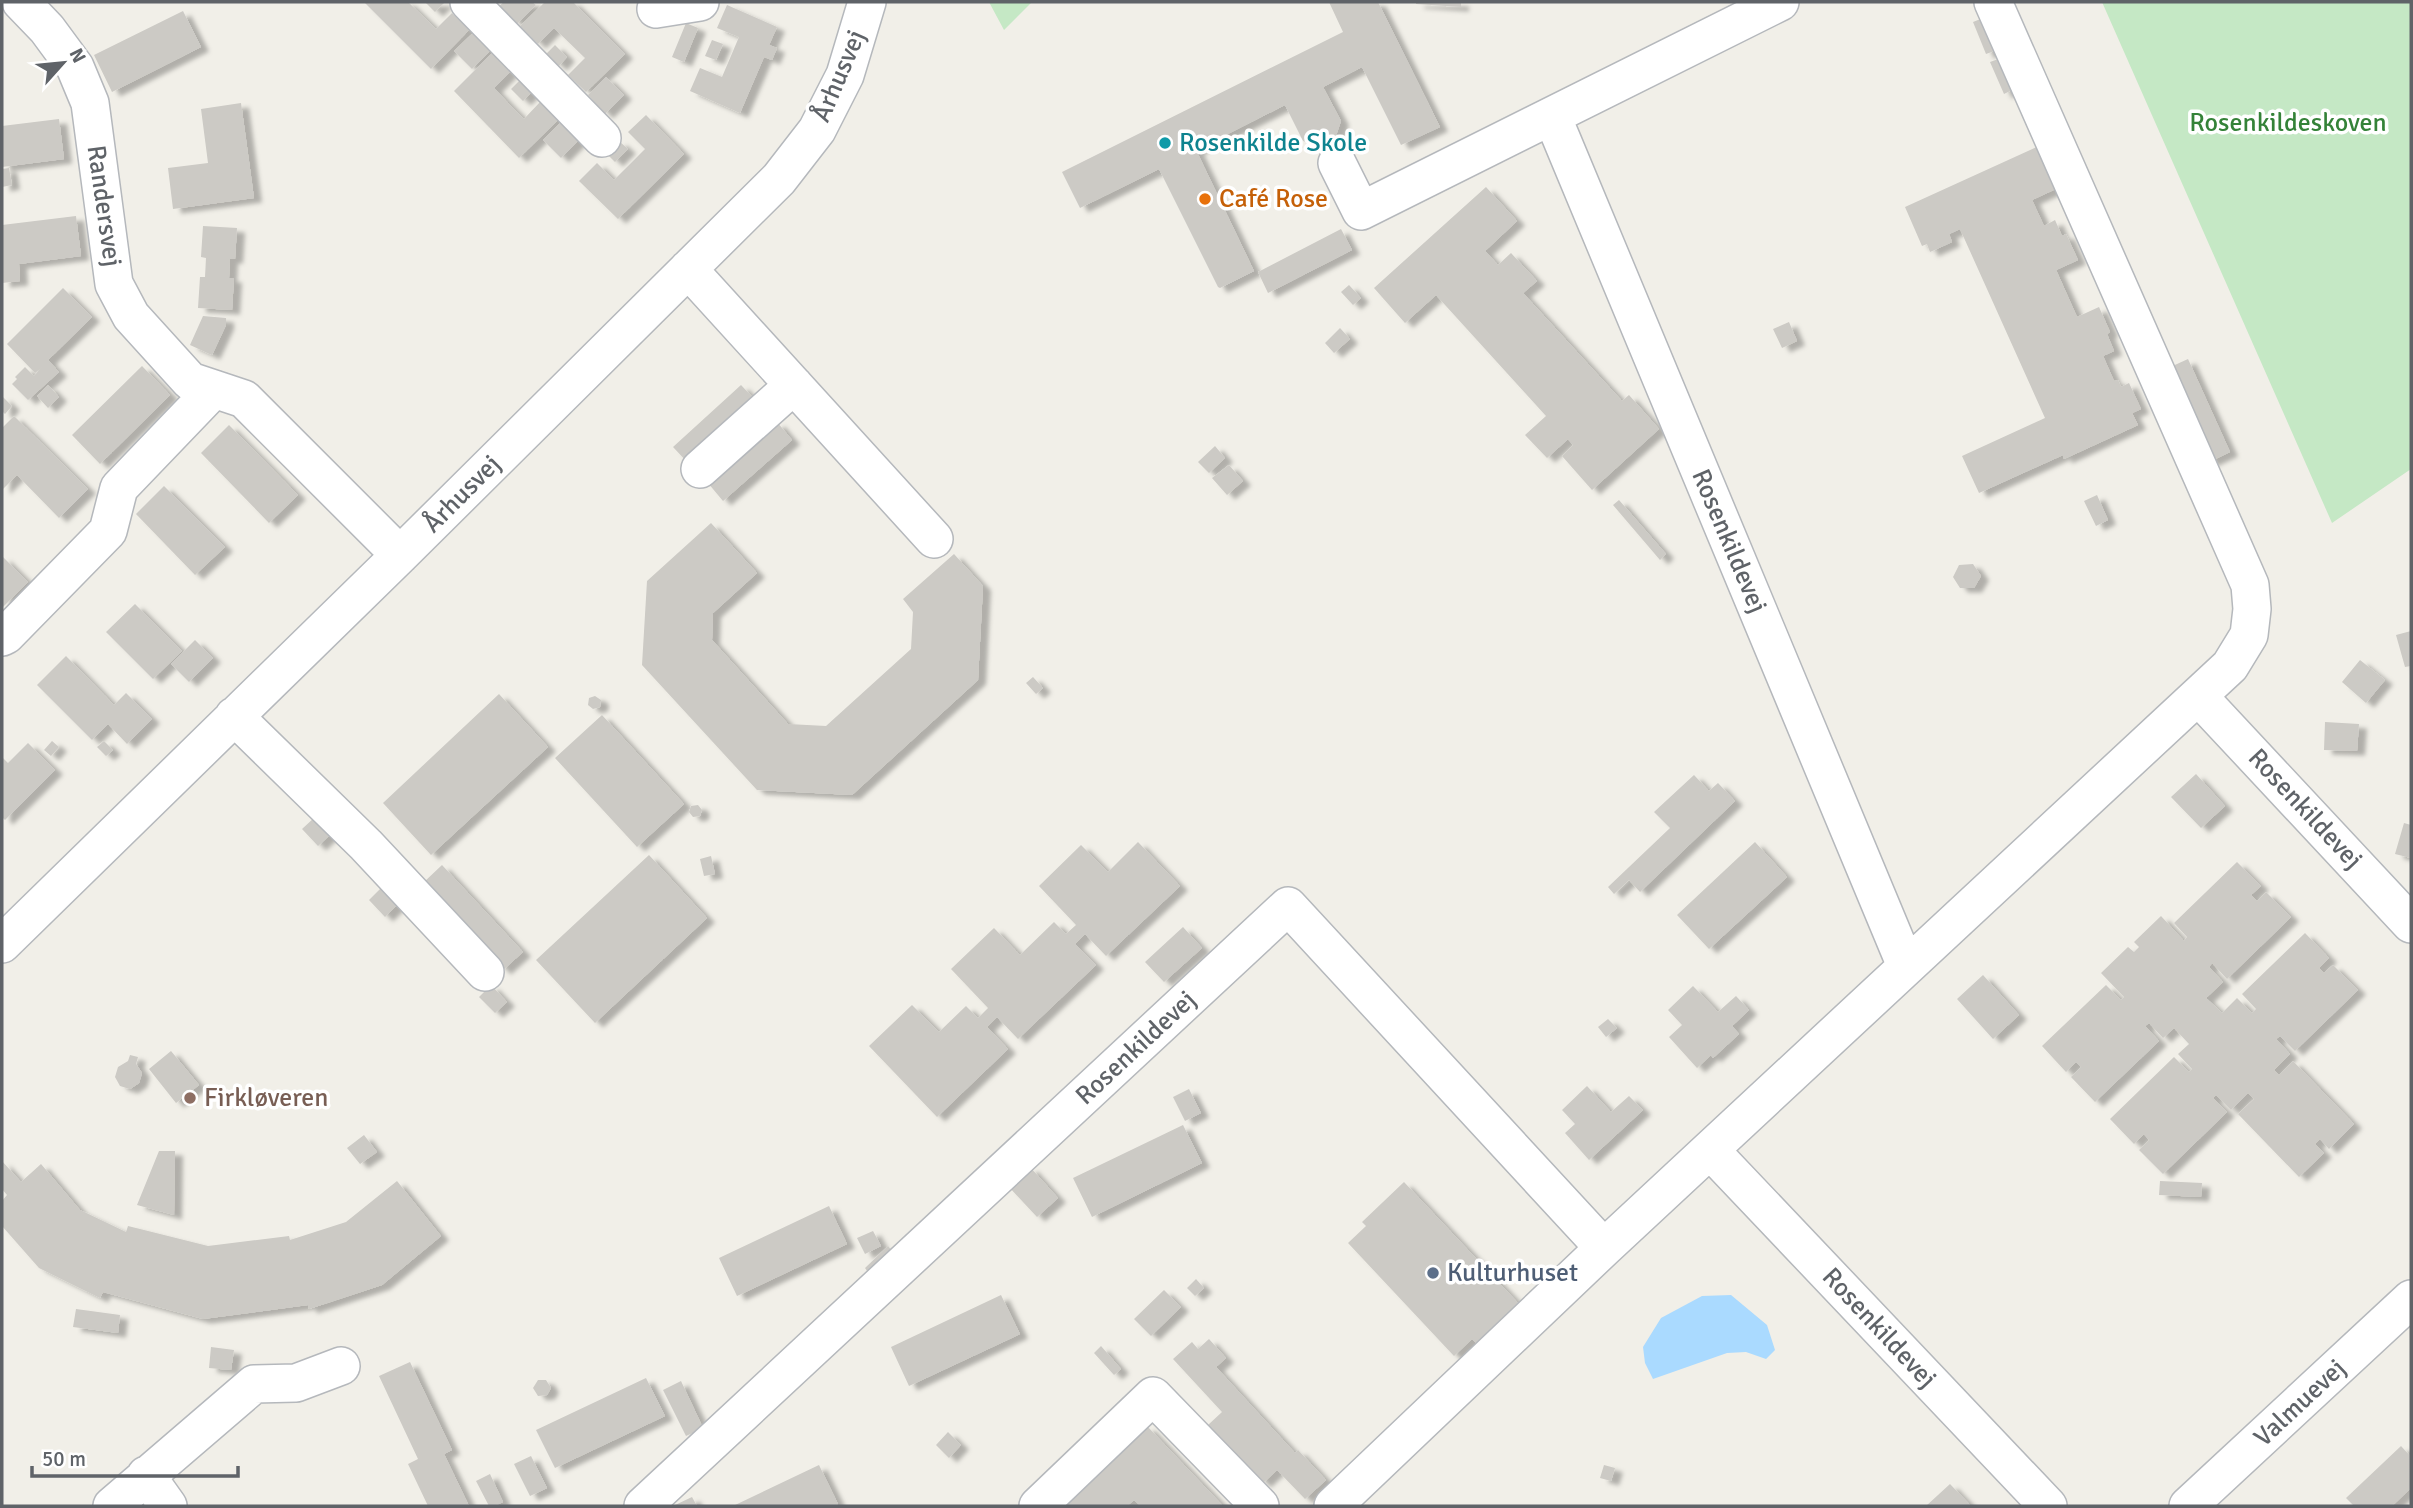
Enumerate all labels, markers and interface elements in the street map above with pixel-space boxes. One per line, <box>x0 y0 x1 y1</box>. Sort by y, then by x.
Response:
street label: Århusvej <box>805 25 873 127</box>
north arrow <box>28 28 98 98</box>
text: N <box>64 44 91 67</box>
park label: Rosenkildeskoven <box>2189 107 2387 139</box>
place label: Rosenkilde Skole <box>1179 127 1367 159</box>
marker: Rosenkilde Skole <box>1157 135 1173 151</box>
street label: Randersvej <box>80 143 128 269</box>
place label: Café Rose <box>1219 183 1328 215</box>
marker: Café Rose <box>1197 191 1213 207</box>
street label: Århusvej <box>416 448 508 540</box>
street label: Rosenkildevej <box>1684 464 1774 618</box>
street label: Rosenkildevej <box>2241 742 2369 876</box>
street label: Rosenkildevej <box>1069 984 1203 1112</box>
place label: Firkløveren <box>204 1082 329 1114</box>
marker: Firkløveren <box>182 1090 198 1106</box>
place label: Kulturhuset <box>1447 1257 1578 1289</box>
street label: Rosenkildevej <box>1815 1261 1943 1395</box>
marker: Kulturhuset <box>1425 1265 1441 1281</box>
street label: Valmuevej <box>2247 1352 2353 1454</box>
scale bar <box>32 1434 238 1478</box>
text: 50 m <box>42 1446 86 1472</box>

